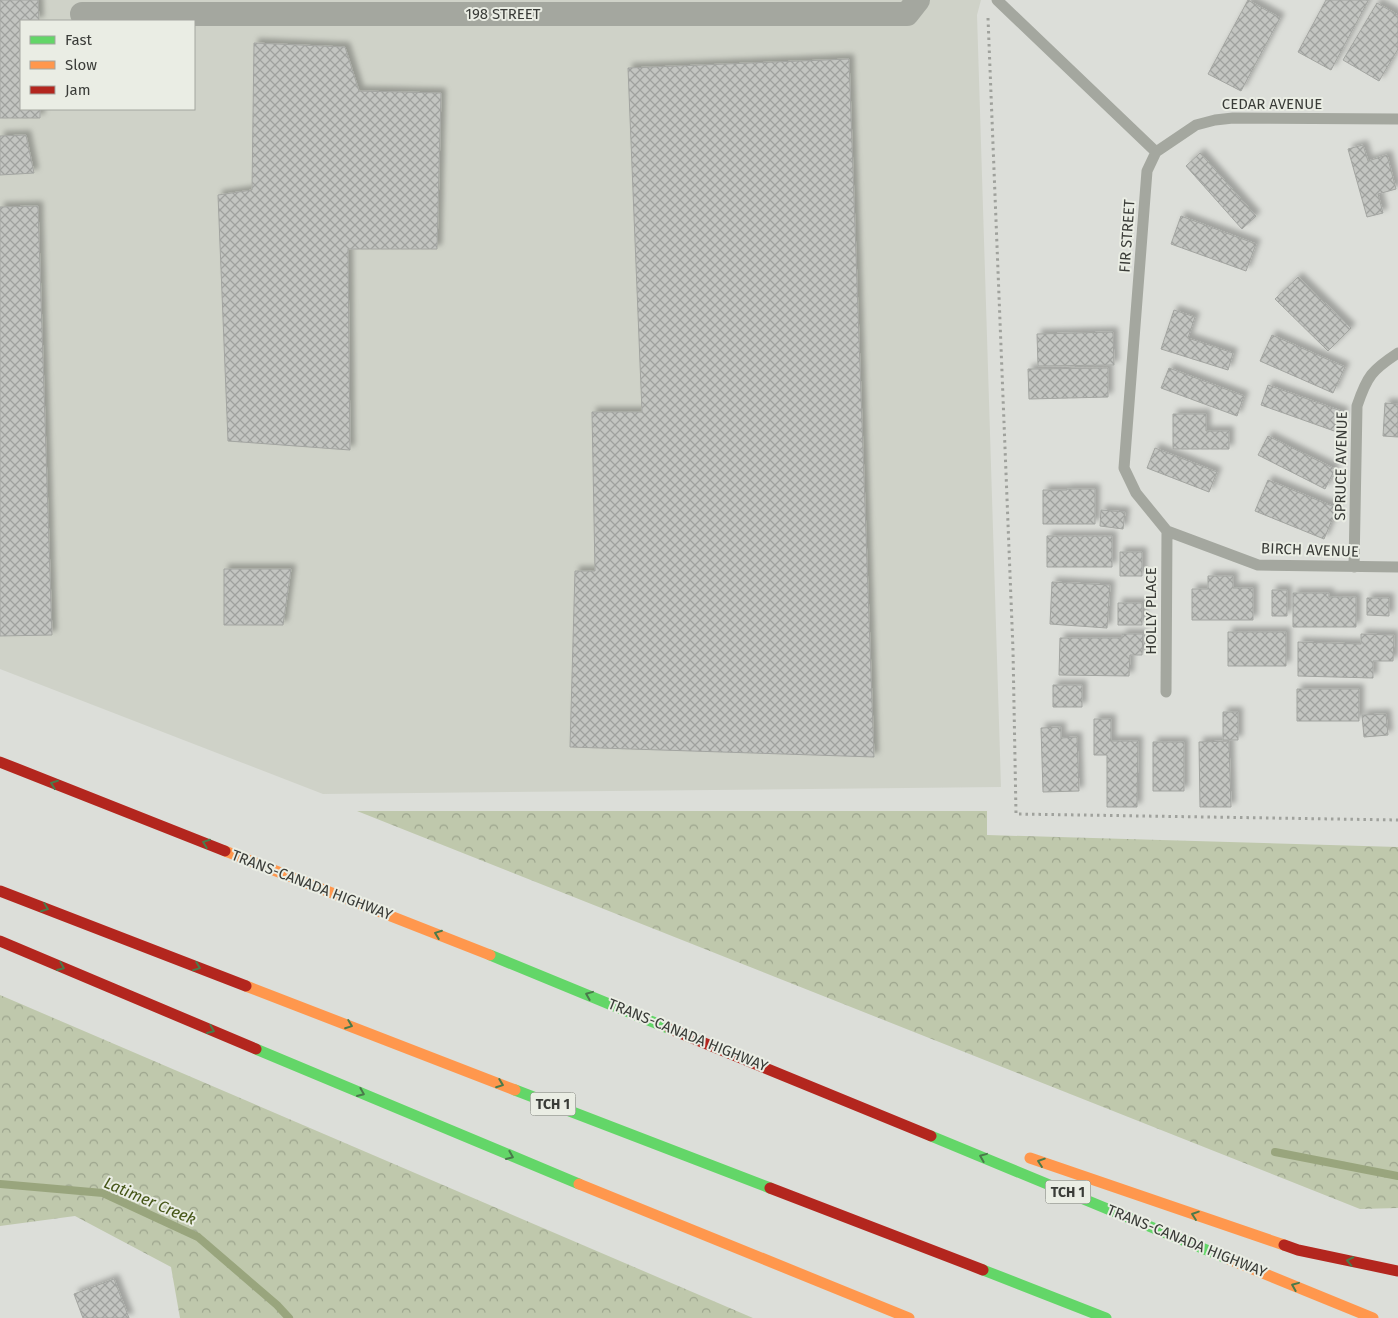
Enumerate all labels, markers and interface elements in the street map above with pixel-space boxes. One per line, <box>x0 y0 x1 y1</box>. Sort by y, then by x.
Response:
street label: 198 STREET <box>465 5 541 23</box>
legend <box>20 20 195 110</box>
text: Fast <box>65 31 92 49</box>
text: Slow <box>65 56 97 74</box>
text: Jam <box>65 81 91 99</box>
street label: CEDAR AVENUE <box>1222 95 1322 113</box>
street label: FIR STREET <box>1115 199 1139 273</box>
street label: SPRUCE AVENUE <box>1331 411 1351 521</box>
street label: BIRCH AVENUE <box>1261 539 1359 561</box>
street label: HOLLY PLACE <box>1142 567 1160 655</box>
one-way arrow <box>51 780 59 790</box>
one-way arrow <box>202 839 211 849</box>
street label: TRANS-CANADA HIGHWAY <box>229 846 396 924</box>
one-way arrow <box>41 902 49 912</box>
one-way arrow <box>435 930 443 940</box>
one-way arrow <box>56 960 65 971</box>
one-way arrow <box>192 961 201 971</box>
one-way arrow <box>585 991 594 1001</box>
street label: TRANS-CANADA HIGHWAY <box>606 995 771 1076</box>
one-way arrow <box>344 1019 353 1029</box>
one-way arrow <box>206 1023 215 1034</box>
one-way arrow <box>495 1078 504 1088</box>
one-way arrow <box>356 1086 365 1097</box>
road number: TCH 1 <box>530 1092 576 1116</box>
one-way arrow <box>505 1149 514 1160</box>
one-way arrow <box>979 1153 988 1163</box>
one-way arrow <box>1037 1158 1046 1168</box>
water label: Latimer Creek <box>101 1173 199 1229</box>
road number: TCH 1 <box>1046 1180 1090 1204</box>
street label: TRANS-CANADA HIGHWAY <box>1105 1201 1270 1282</box>
one-way arrow <box>1191 1210 1200 1220</box>
one-way arrow <box>1346 1256 1355 1267</box>
one-way arrow <box>1291 1282 1300 1292</box>

